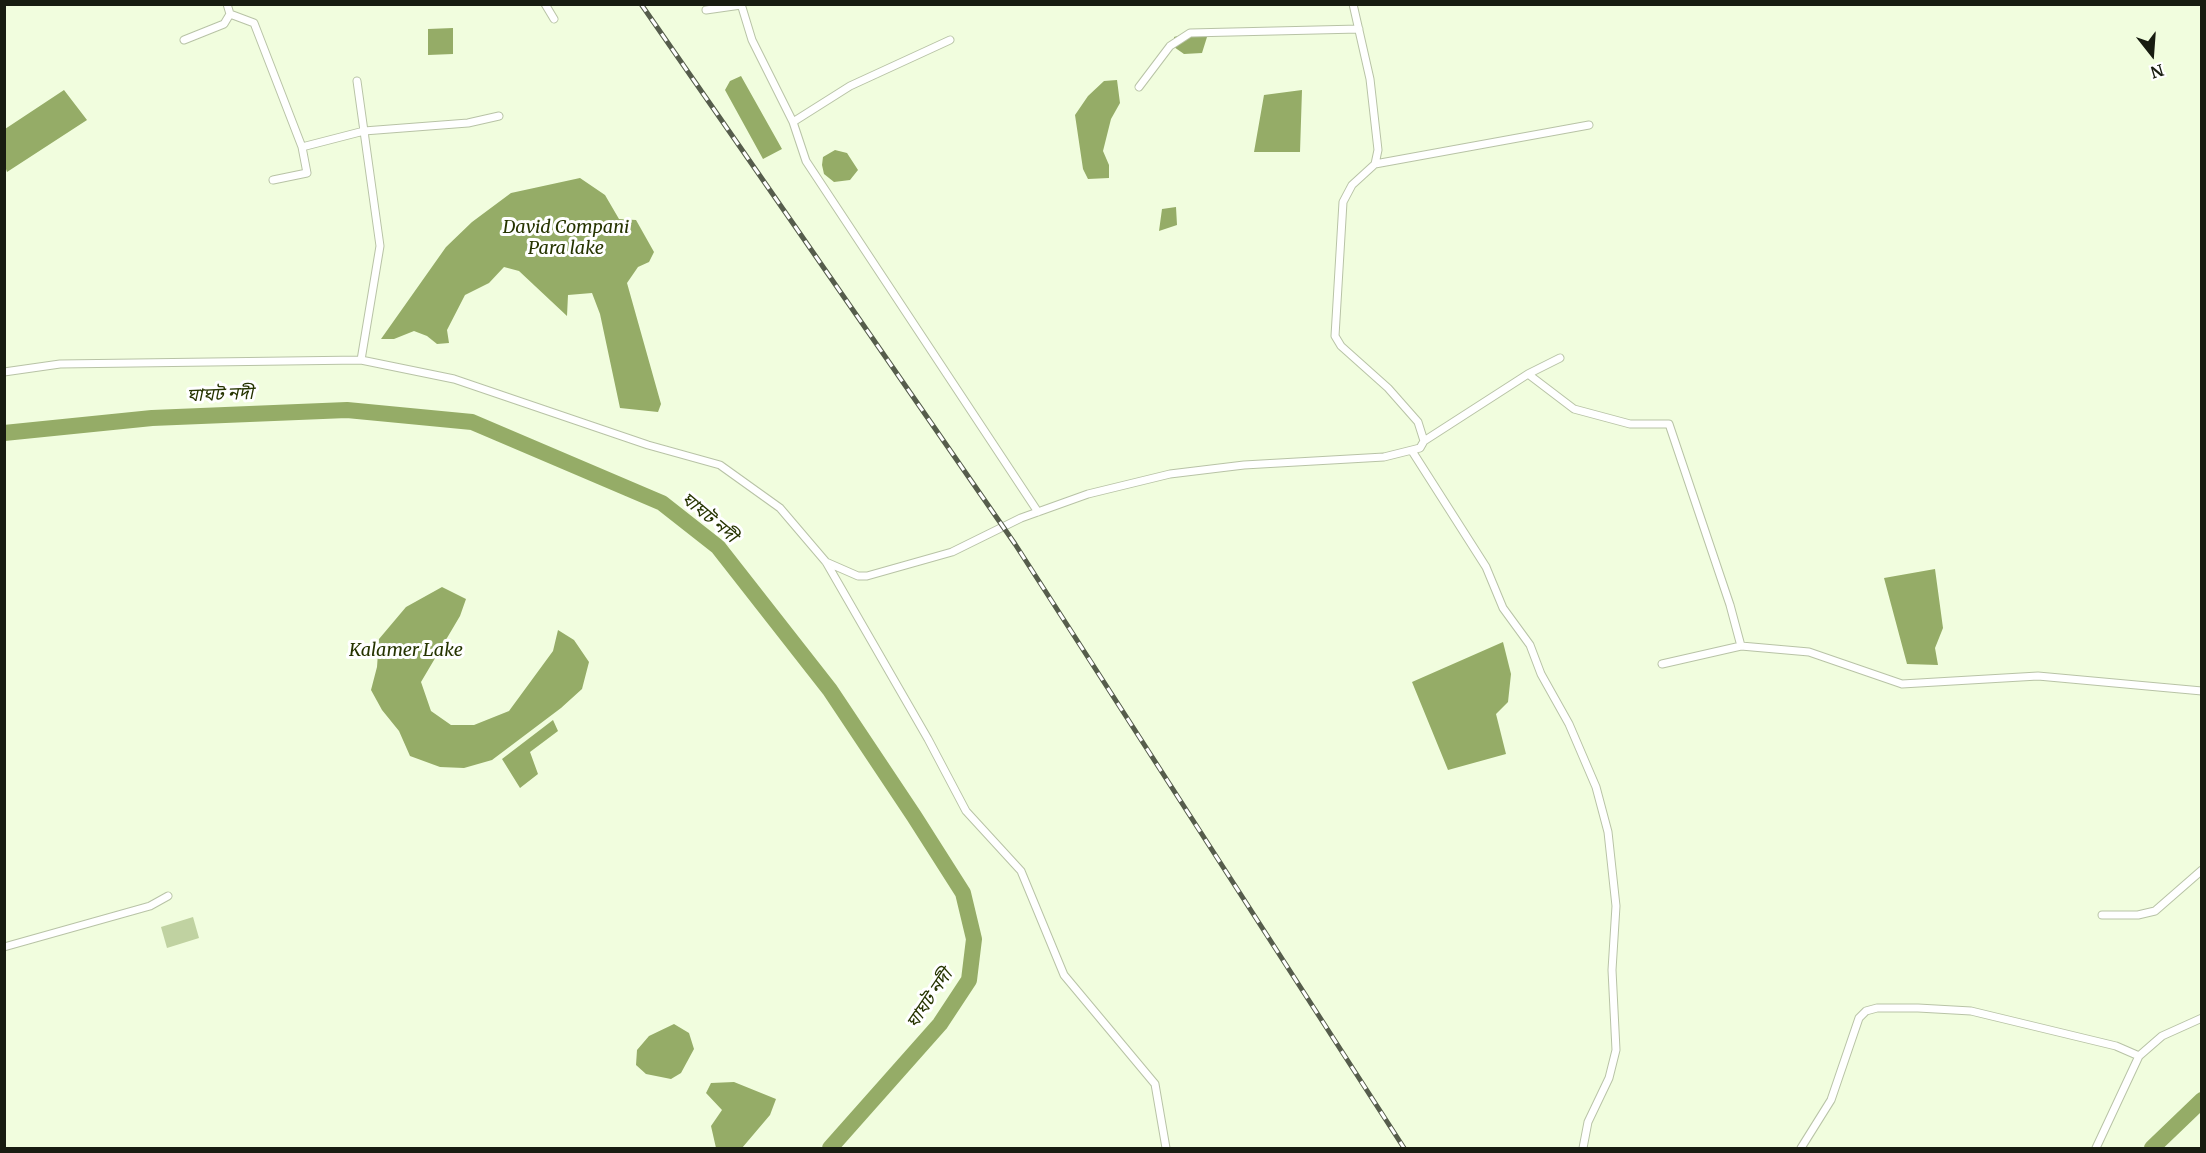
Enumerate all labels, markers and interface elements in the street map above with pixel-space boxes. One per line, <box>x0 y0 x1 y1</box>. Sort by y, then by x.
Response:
north arrow <box>2122 24 2182 84</box>
text: N <box>2148 60 2166 83</box>
water label: David Compani Para lake <box>503 217 629 260</box>
water label: ঘাঘট নদী <box>186 383 254 407</box>
water label: ঘাঘট নদী <box>677 488 741 548</box>
water label: Kalamer Lake <box>349 640 463 662</box>
water label: ঘাঘট নদী <box>902 965 958 1033</box>

